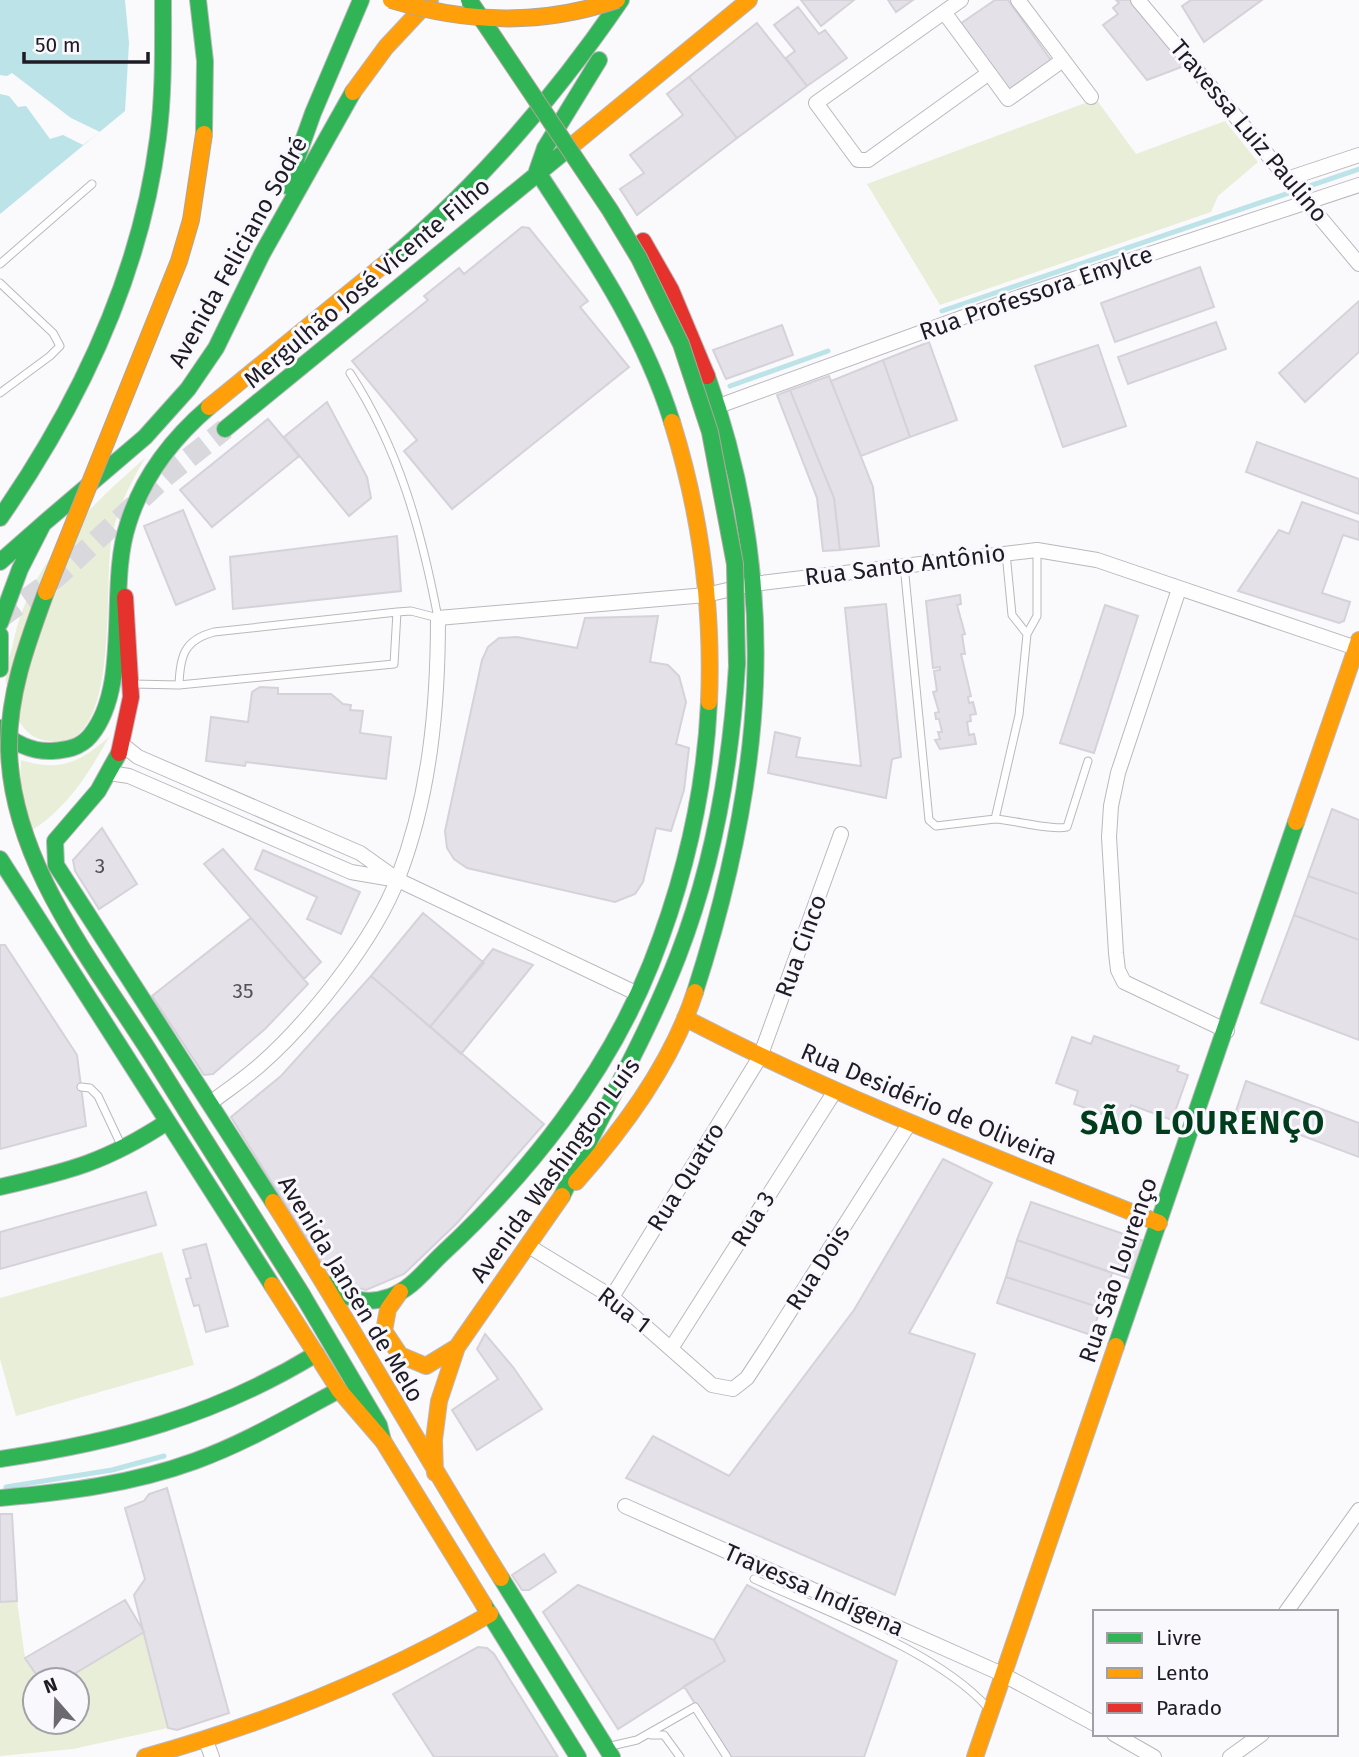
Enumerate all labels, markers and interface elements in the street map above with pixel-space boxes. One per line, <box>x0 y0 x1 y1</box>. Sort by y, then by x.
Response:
scale bar <box>24 21 149 65</box>
text: 50 m <box>35 32 81 58</box>
street label: Travessa Luiz Paulino <box>1164 34 1334 228</box>
street label: Avenida Feliciano Sodré <box>163 132 313 372</box>
street label: Mergulhão José Vicente Filho <box>238 172 496 394</box>
street label: Rua Professora Emylce <box>916 240 1156 346</box>
street label: Rua Santo Antônio <box>803 539 1007 591</box>
house number: 3 <box>95 853 105 879</box>
street label: Rua Cinco <box>770 891 832 1001</box>
house number: 35 <box>233 978 254 1004</box>
street label: Rua Desidério de Oliveira <box>797 1037 1061 1171</box>
street label: Avenida Washington Luís <box>464 1053 646 1287</box>
district label: SÃO LOURENÇO <box>1080 1104 1326 1143</box>
street label: Rua Quatro <box>642 1118 730 1236</box>
street label: Avenida Jansen de Melo <box>272 1171 430 1407</box>
street label: Rua São Lourenço <box>1073 1174 1163 1366</box>
street label: Rua 3 <box>725 1186 781 1252</box>
street label: Rua Dois <box>780 1220 856 1316</box>
street label: Rua 1 <box>592 1281 656 1339</box>
street label: Travessa Indígena <box>720 1538 908 1642</box>
legend <box>1093 1610 1338 1736</box>
text: Livre <box>1156 1625 1202 1651</box>
text: Lento <box>1156 1660 1209 1686</box>
north arrow <box>21 1666 91 1736</box>
text: N <box>40 1673 60 1698</box>
text: Parado <box>1156 1695 1222 1721</box>

